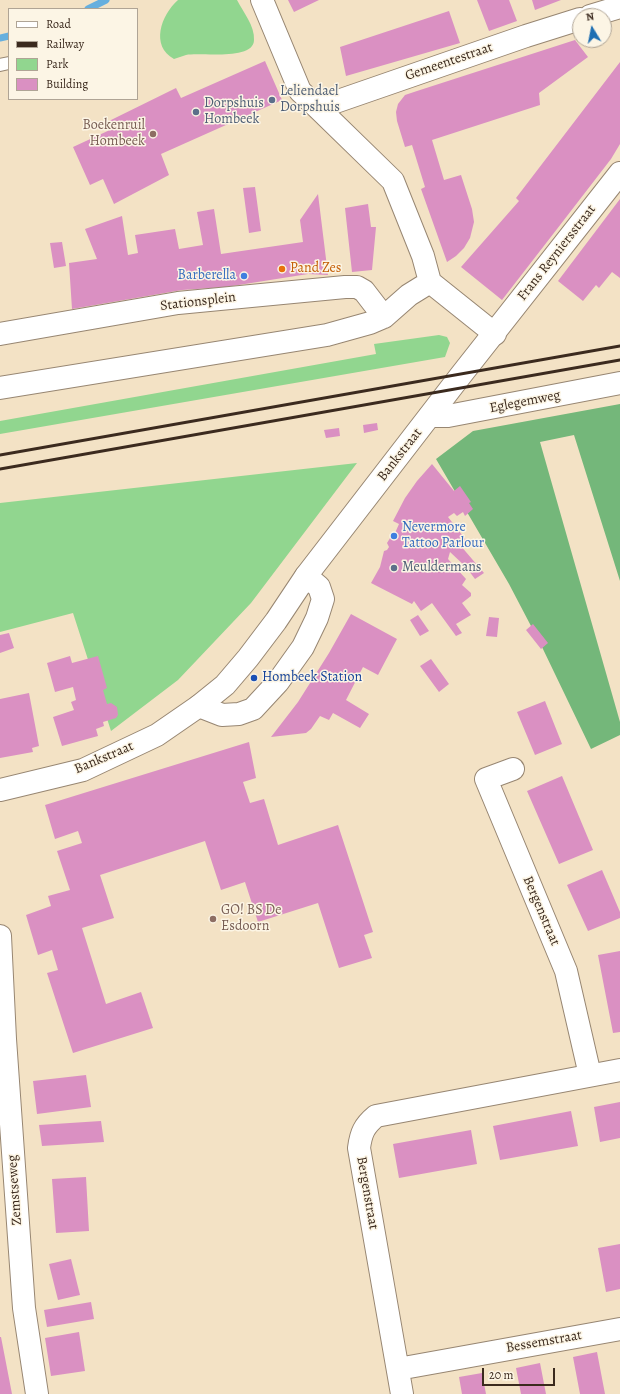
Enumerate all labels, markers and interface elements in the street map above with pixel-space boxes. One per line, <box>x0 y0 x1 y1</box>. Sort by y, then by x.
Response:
legend <box>8 8 138 100</box>
north arrow <box>572 8 612 48</box>
text: N <box>585 9 595 25</box>
text: Road <box>46 16 71 32</box>
text: Railway <box>46 36 84 52</box>
street label: Gemeentestraat <box>403 39 495 85</box>
text: Park <box>46 56 69 72</box>
text: Building <box>46 76 88 92</box>
place label: Leliendael Dorpshuis <box>280 84 340 116</box>
marker: Leliendael Dorpshuis <box>267 95 277 105</box>
place label: Dorpshuis Hombeek <box>204 96 264 128</box>
marker: Dorpshuis Hombeek <box>191 107 201 117</box>
place label: Boekenruil Hombeek <box>83 118 145 150</box>
marker: Boekenruil Hombeek <box>148 129 158 139</box>
street label: Frans Reyniersstraat <box>514 202 600 304</box>
place label: Pand Zes <box>290 261 341 277</box>
marker: Pand Zes <box>277 264 287 274</box>
place label: Barberella <box>178 268 236 284</box>
marker: Barberella <box>239 271 249 281</box>
street label: Stationsplein <box>159 289 237 315</box>
street label: Eglegemweg <box>488 387 562 417</box>
street label: Bankstraat <box>374 425 426 485</box>
place label: Nevermore Tattoo Parlour <box>402 520 484 552</box>
marker: Nevermore Tattoo Parlour <box>389 531 399 541</box>
place label: Meuldermans <box>402 560 481 576</box>
marker: Meuldermans <box>389 563 399 573</box>
place label: Hombeek Station <box>262 670 362 686</box>
marker: Hombeek Station <box>249 673 259 683</box>
street label: Bankstraat <box>72 738 136 778</box>
street label: Bergenstraat <box>519 874 563 948</box>
place label: GO! BS De Esdoorn <box>221 903 281 936</box>
marker: GO! BS De Esdoorn <box>208 914 218 924</box>
street label: Zemstseweg <box>4 1154 26 1226</box>
street label: Bergenstraat <box>352 1155 382 1231</box>
street label: Bessemstraat <box>505 1327 583 1357</box>
scale bar <box>484 1360 557 1386</box>
text: 20 m <box>489 1367 513 1383</box>

